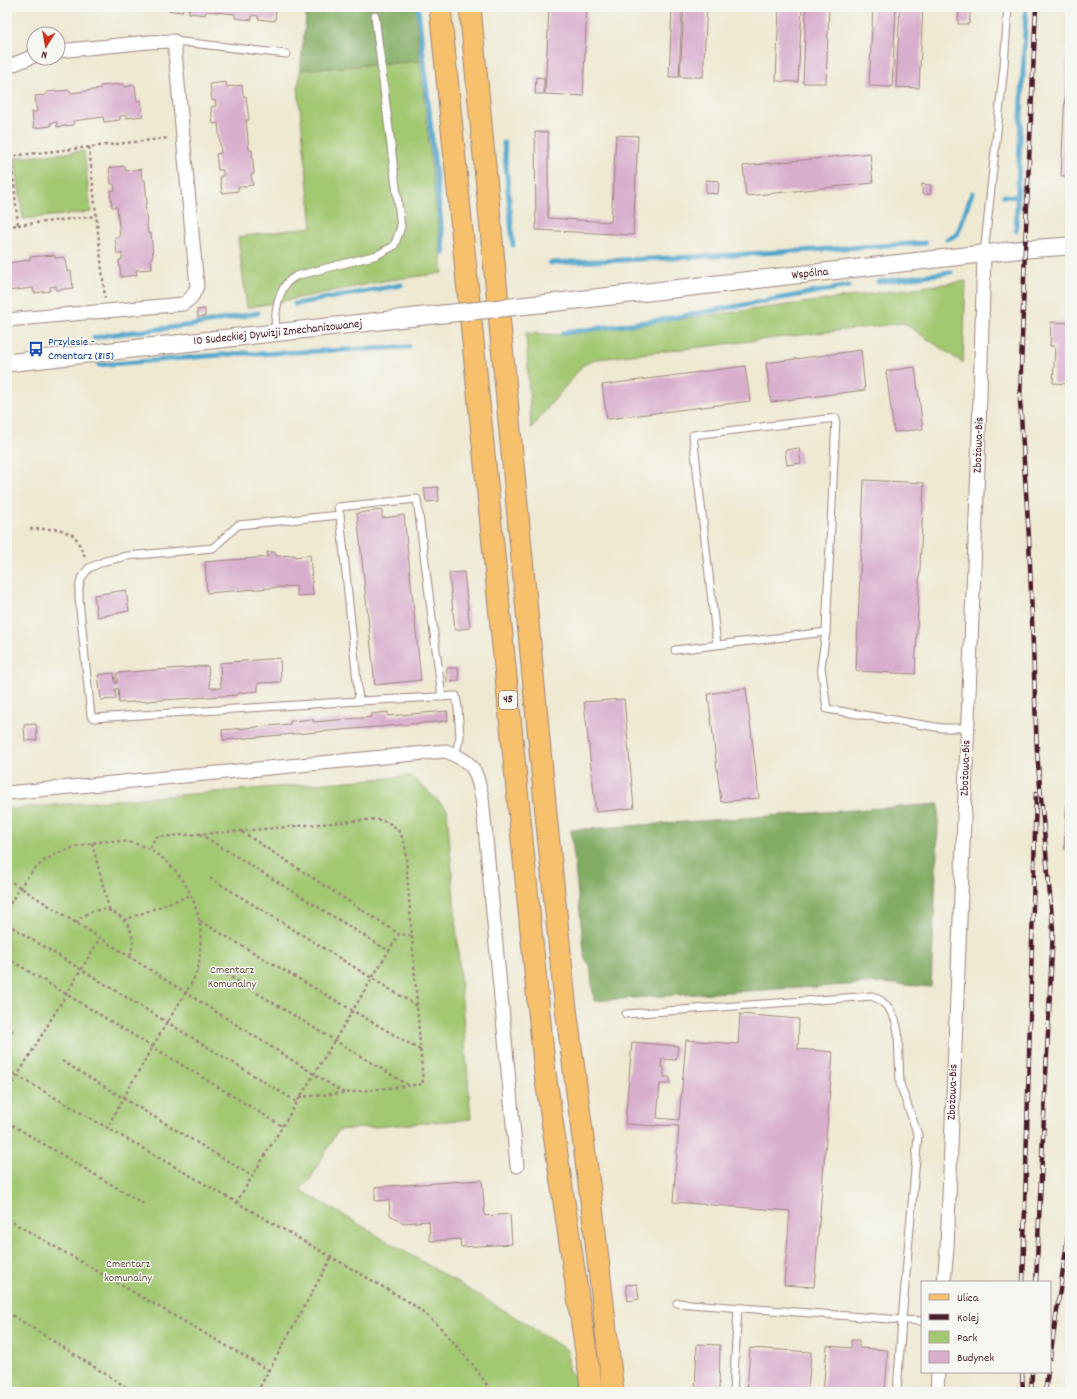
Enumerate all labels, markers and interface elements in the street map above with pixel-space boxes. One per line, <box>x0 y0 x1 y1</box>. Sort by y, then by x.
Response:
north arrow <box>26 26 66 66</box>
text: N <box>40 45 49 62</box>
street label: Wspólna <box>791 264 830 284</box>
street label: 10 Sudeckiej Dywizji Zmechanizowanej <box>193 316 363 350</box>
place label: Przylesie - Cmentarz (815) <box>48 334 114 365</box>
bus stop icon: Przylesie - Cmentarz (815) <box>27 340 45 358</box>
street label: Zbożowa-Bis <box>970 417 988 473</box>
road number: 45 <box>499 691 517 709</box>
street label: Zbożowa-Bis <box>957 740 975 796</box>
park label: Cmentarz Komunalny <box>208 962 258 993</box>
street label: Zbożowa-Bis <box>944 1064 962 1120</box>
park label: Cmentarz komunalny <box>104 1256 153 1287</box>
legend <box>921 1281 1051 1373</box>
text: Ulica <box>957 1290 979 1307</box>
text: Kolej <box>957 1310 979 1327</box>
text: Park <box>957 1330 978 1347</box>
text: Budynek <box>957 1350 994 1367</box>

